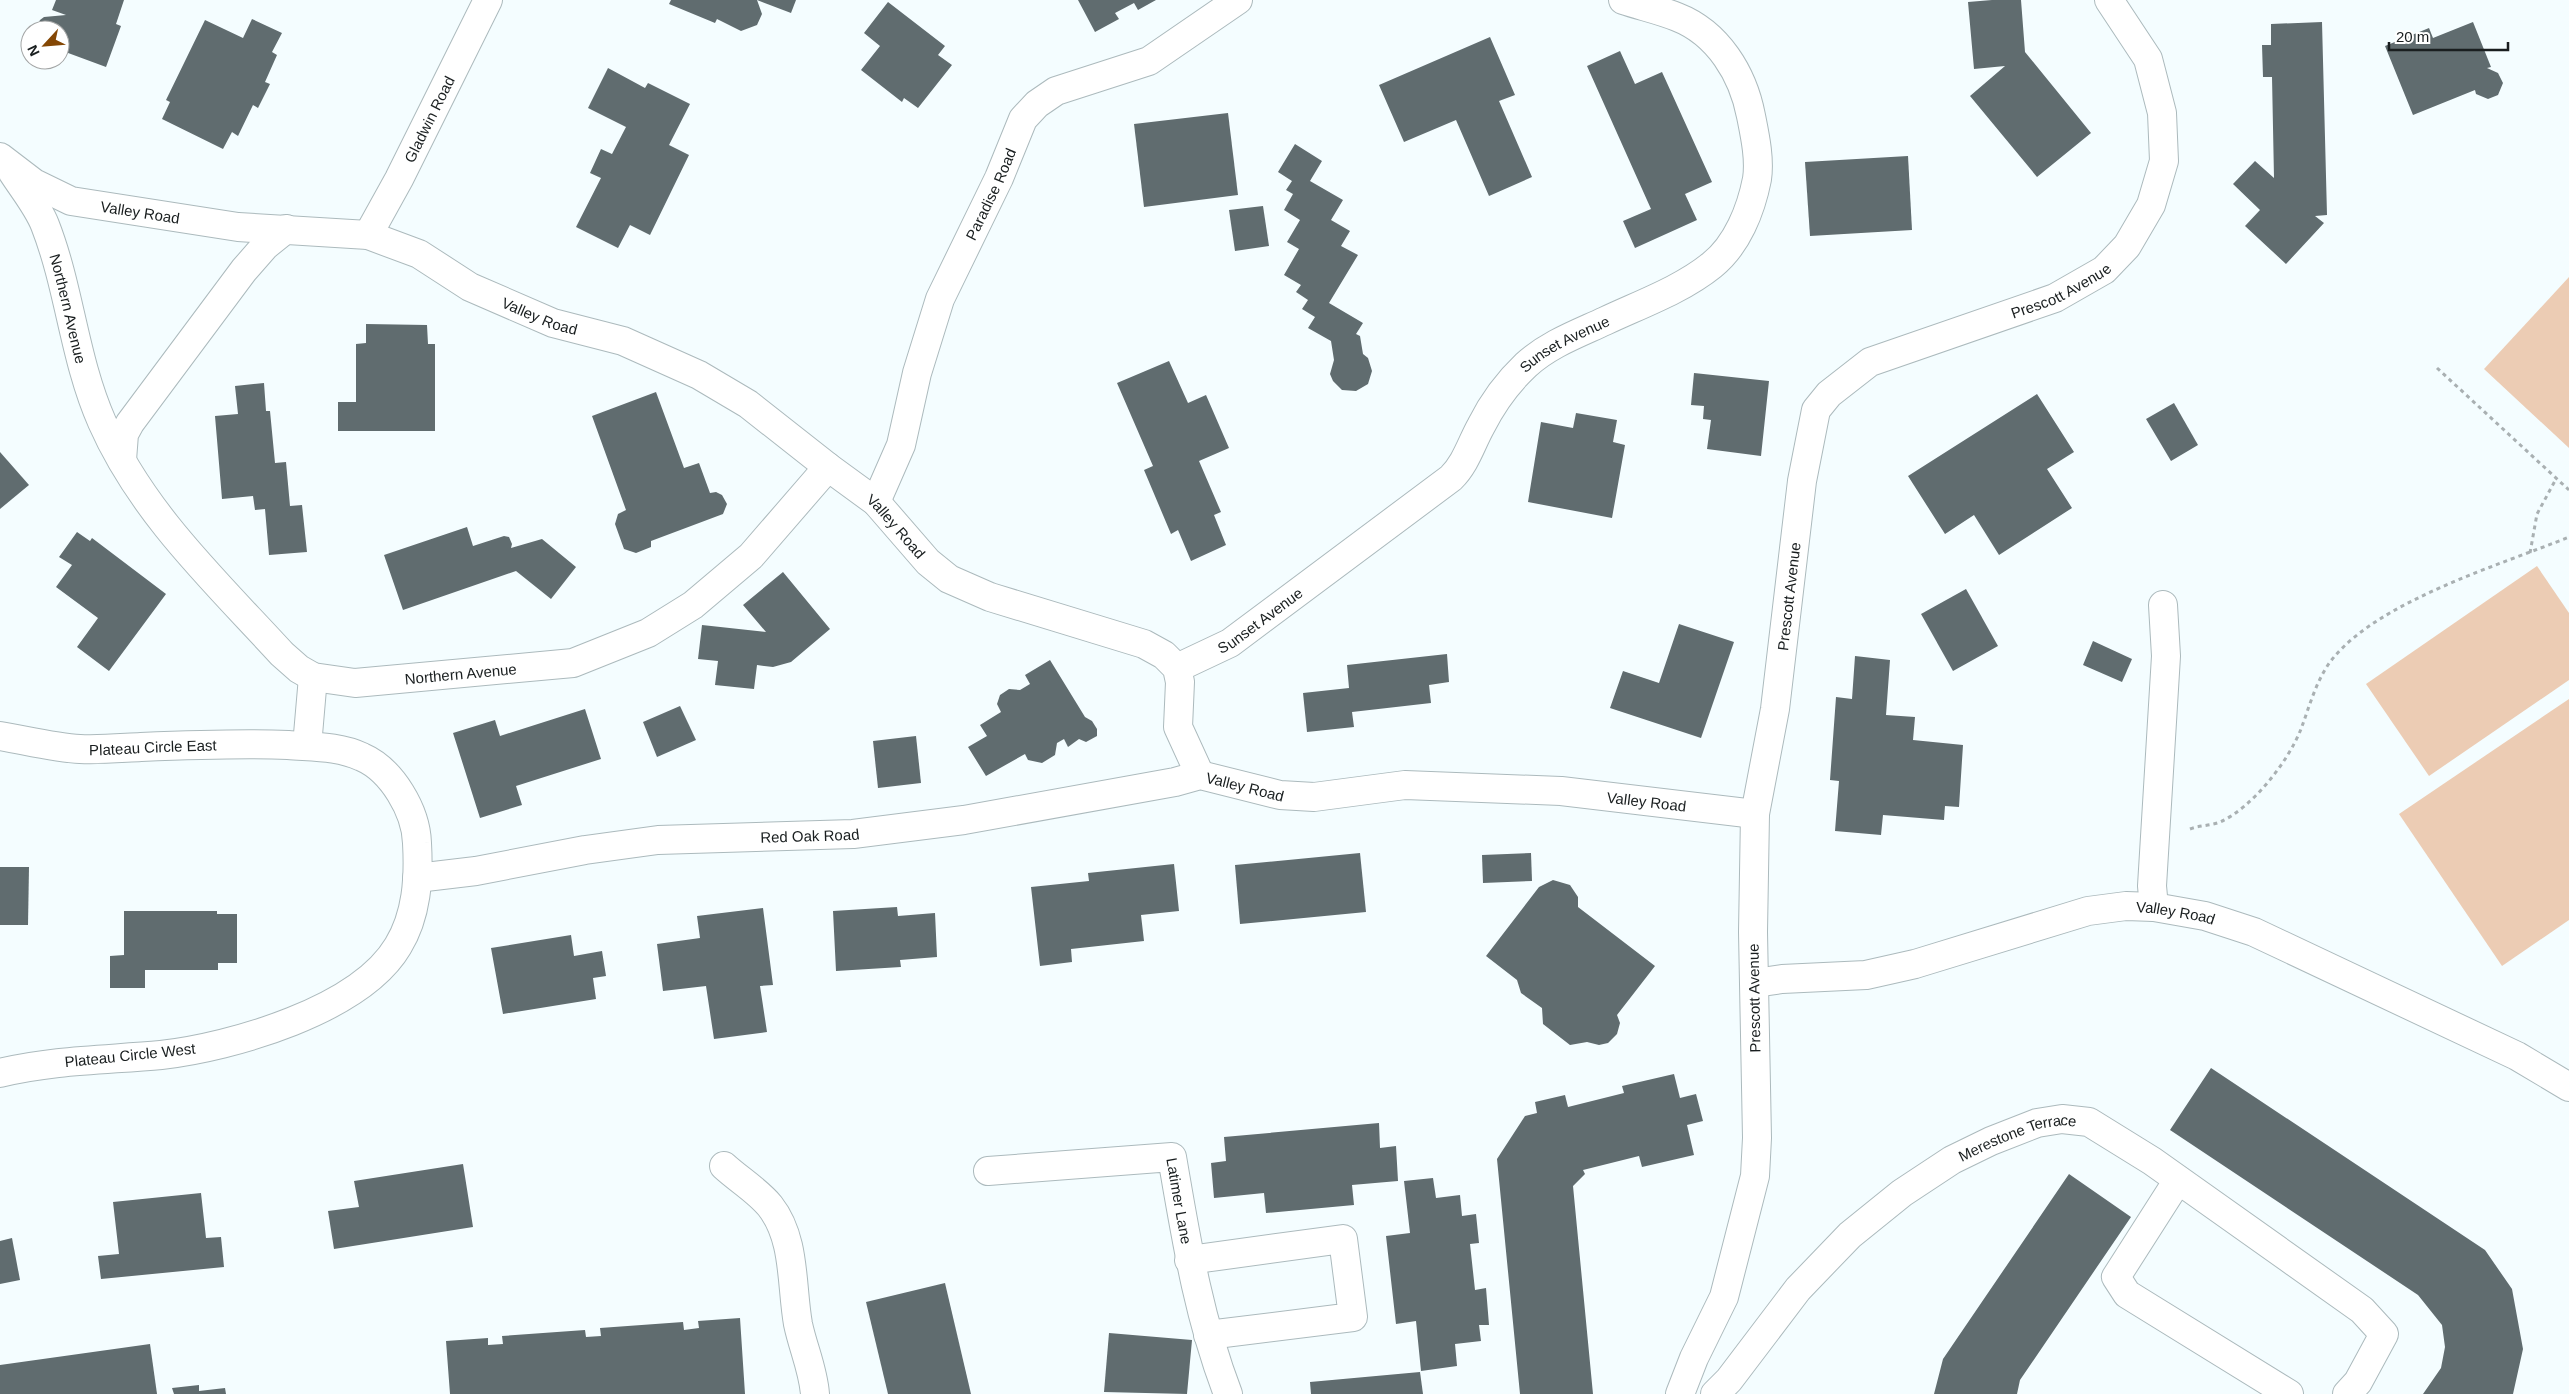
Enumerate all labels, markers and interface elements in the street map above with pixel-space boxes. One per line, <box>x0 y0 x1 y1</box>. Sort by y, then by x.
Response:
north arrow <box>20 20 70 70</box>
scale bar <box>2389 20 2508 52</box>
text: 20 m <box>2396 28 2429 45</box>
text: N <box>24 43 43 59</box>
street label: Gladwin Road <box>400 73 457 165</box>
street label: Paradise Road <box>962 146 1019 243</box>
street label: Valley Road <box>99 197 181 226</box>
street label: Northern Avenue <box>47 252 90 365</box>
street label: Prescott Avenue <box>2008 260 2114 321</box>
street label: Valley Road <box>499 293 579 337</box>
street label: Sunset Avenue <box>1516 312 1612 375</box>
street label: Valley Road <box>864 490 929 561</box>
street label: Prescott Avenue <box>1773 541 1803 651</box>
street label: Sunset Avenue <box>1215 584 1305 656</box>
street label: Northern Avenue <box>404 660 517 687</box>
street label: Plateau Circle East <box>89 736 218 758</box>
street label: Valley Road <box>1204 768 1286 804</box>
street label: Valley Road <box>1606 788 1687 814</box>
street label: Red Oak Road <box>760 825 860 845</box>
street label: Valley Road <box>2136 898 2217 927</box>
street label: Prescott Avenue <box>1745 943 1763 1053</box>
street label: Plateau Circle West <box>64 1040 197 1070</box>
street label: Merestone Terrace <box>1955 1110 2077 1164</box>
street label: Latimer Lane <box>1164 1156 1196 1246</box>

